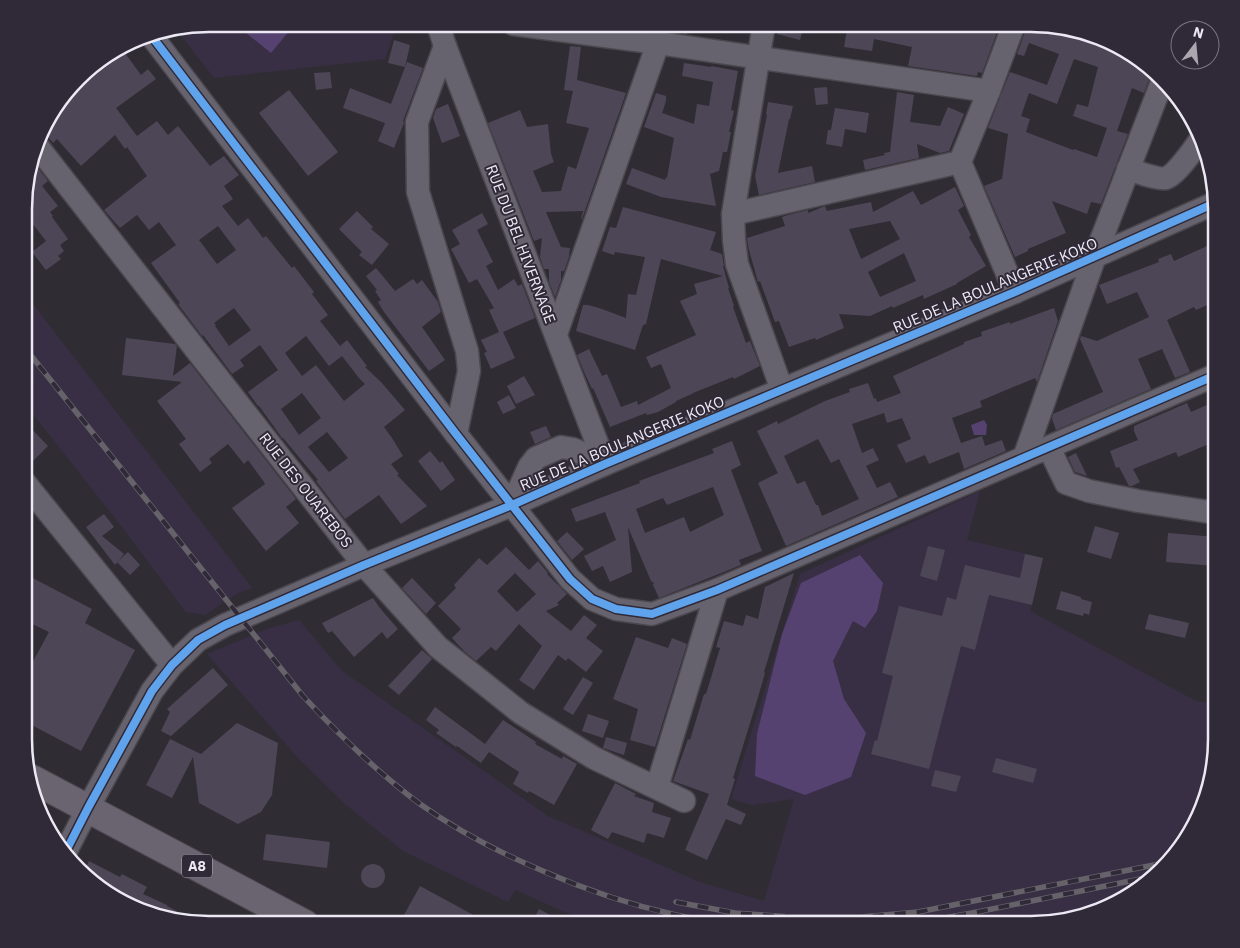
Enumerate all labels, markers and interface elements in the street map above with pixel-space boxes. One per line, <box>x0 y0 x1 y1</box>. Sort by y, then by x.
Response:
north arrow <box>1170 20 1220 70</box>
text: N <box>1191 22 1206 43</box>
street label: RUE DU BEL HIVERNAGE <box>482 162 560 326</box>
street label: RUE DE LA BOULANGERIE KOKO <box>890 233 1100 337</box>
street label: RUE DE LA BOULANGERIE KOKO <box>517 391 727 495</box>
street label: RUE DES OUAREBOS <box>255 429 357 551</box>
road number: A8 <box>182 854 212 878</box>

